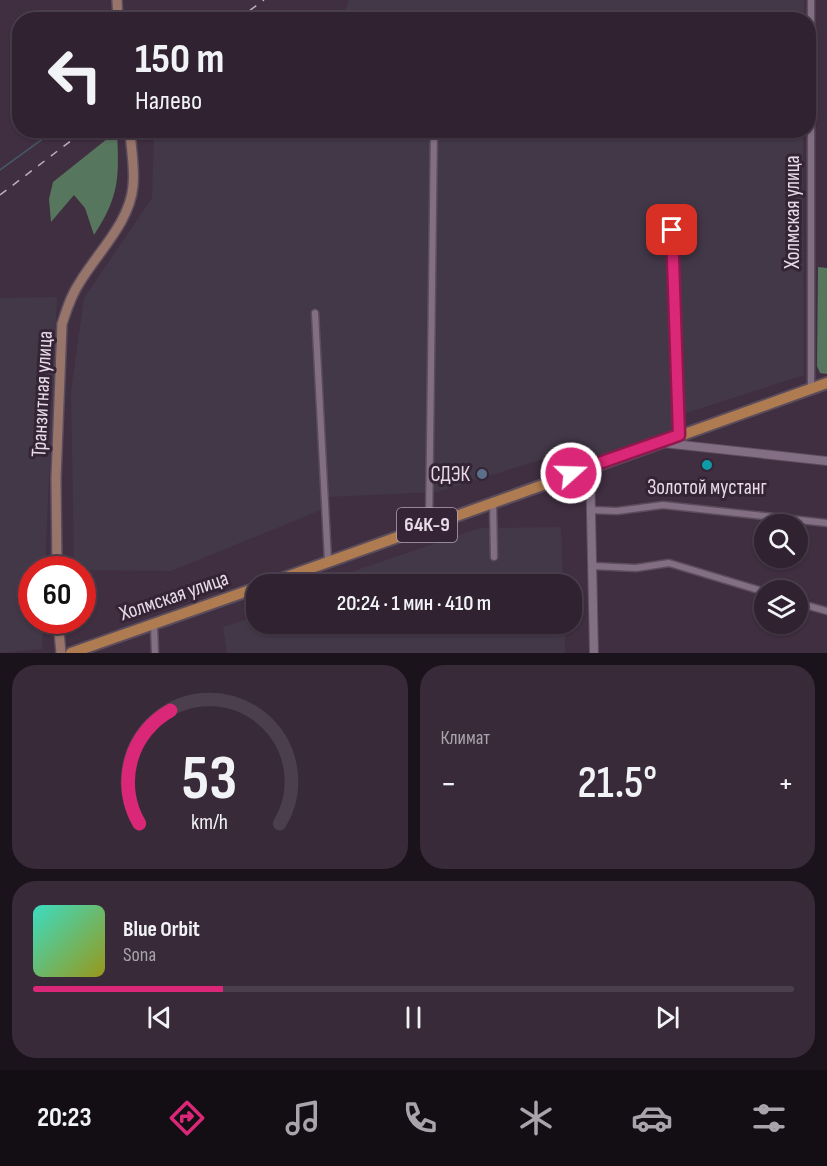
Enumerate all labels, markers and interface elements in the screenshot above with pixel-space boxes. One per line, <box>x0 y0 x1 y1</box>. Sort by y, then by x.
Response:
text: 150 m <box>135 34 224 85</box>
icon: left <box>36 36 114 114</box>
text: Налево <box>135 85 202 117</box>
street label: Холмская улица <box>780 155 805 270</box>
pin <box>646 204 697 255</box>
icon: arrive <box>655 213 688 246</box>
street label: Транзитная улица <box>26 330 58 458</box>
position arrow <box>539 441 603 505</box>
marker: Золотой мустанг <box>700 458 714 472</box>
place label: СДЭК <box>430 462 471 487</box>
marker: СДЭК <box>475 467 489 481</box>
place label: Золотой мустанг <box>647 475 767 500</box>
road number: 64К-9 <box>397 508 457 542</box>
map controls <box>754 514 808 634</box>
button: search <box>754 514 808 568</box>
speed limit sign: 60 <box>18 556 96 634</box>
street label: Холмская улица <box>115 566 232 627</box>
button: layers <box>754 580 808 634</box>
text: 20:24 · 1 мин · 410 m <box>337 590 491 617</box>
text: Климат <box>441 726 490 750</box>
text: 53 <box>182 742 237 817</box>
text: 21.5° <box>577 756 657 811</box>
text: − <box>441 764 457 804</box>
text: + <box>778 764 794 804</box>
text: km/h <box>191 810 228 835</box>
text: Blue Orbit <box>123 916 200 943</box>
text: Sona <box>123 943 156 967</box>
icon: previous <box>143 1001 176 1034</box>
icon: pause <box>397 1001 430 1034</box>
icon: next <box>651 1001 684 1034</box>
icon: directions <box>166 1097 208 1139</box>
icon: music <box>282 1097 324 1139</box>
icon: phone <box>399 1097 441 1139</box>
icon: climate <box>515 1097 557 1139</box>
icon: car <box>631 1097 673 1139</box>
icon: filters <box>748 1097 790 1139</box>
text: 20:23 <box>37 1102 92 1134</box>

